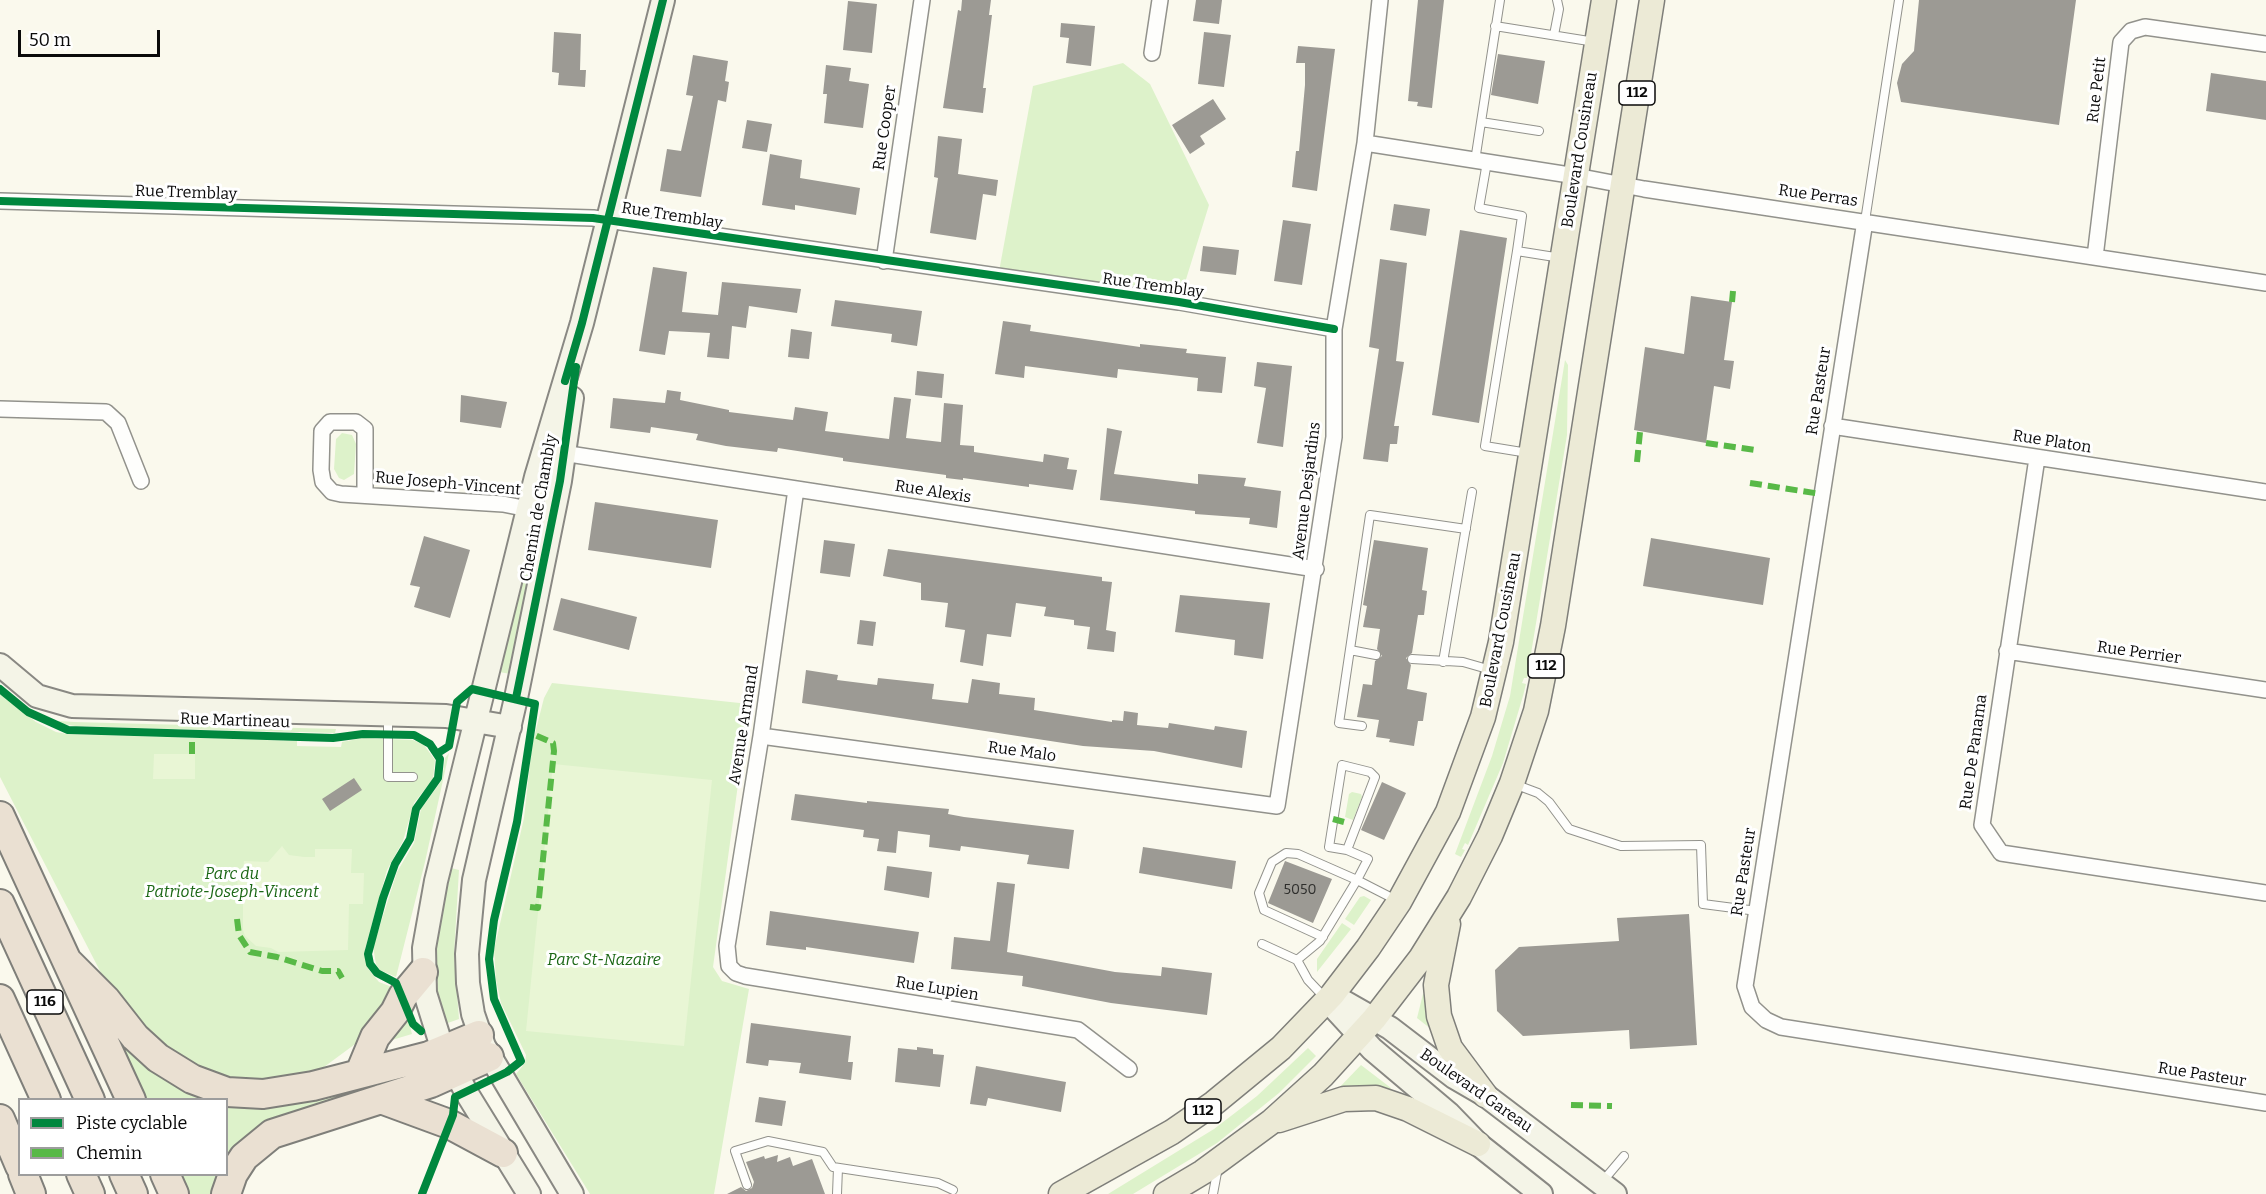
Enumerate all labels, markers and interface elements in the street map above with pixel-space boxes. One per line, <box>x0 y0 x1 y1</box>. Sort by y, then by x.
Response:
scale bar <box>21 18 164 56</box>
text: 50 m <box>29 29 71 51</box>
street label: Rue Petit <box>2083 56 2111 124</box>
street label: Boulevard Cousineau <box>1558 71 1602 229</box>
road number: 112 <box>1619 81 1655 105</box>
street label: Rue Cooper <box>870 84 900 172</box>
street label: Rue Perras <box>1777 181 1859 211</box>
street label: Rue Tremblay <box>135 182 237 204</box>
street label: Rue Tremblay <box>620 199 724 233</box>
street label: Rue Tremblay <box>1101 269 1205 303</box>
street label: Rue Pasteur <box>1803 346 1835 436</box>
street label: Avenue Desjardins <box>1289 421 1325 561</box>
street label: Rue Platon <box>2011 426 2093 458</box>
street label: Chemin de Chambly <box>517 433 561 583</box>
street label: Rue Joseph-Vincent <box>374 468 522 500</box>
street label: Rue Alexis <box>893 476 973 508</box>
street label: Boulevard Cousineau <box>1477 551 1525 709</box>
street label: Rue Perrier <box>2096 638 2182 668</box>
road number: 112 <box>1528 654 1564 678</box>
street label: Avenue Armand <box>725 664 763 786</box>
street label: Rue De Panama <box>1956 693 1992 811</box>
street label: Rue Martineau <box>180 709 290 733</box>
street label: Rue Malo <box>987 738 1057 766</box>
street label: Rue Pasteur <box>1728 827 1760 917</box>
park label: Parc du Patriote-Joseph-Vincent <box>145 865 319 903</box>
house number: 5050 <box>1284 882 1316 898</box>
park label: Parc St-Nazaire <box>547 951 661 971</box>
street label: Rue Lupien <box>894 973 980 1005</box>
road number: 116 <box>27 990 63 1014</box>
street label: Boulevard Gareau <box>1416 1045 1536 1137</box>
street label: Rue Pasteur <box>2157 1059 2247 1091</box>
legend <box>18 1098 228 1176</box>
road number: 112 <box>1185 1099 1221 1123</box>
text: Piste cyclable <box>76 1112 187 1134</box>
text: Chemin <box>76 1142 142 1164</box>

